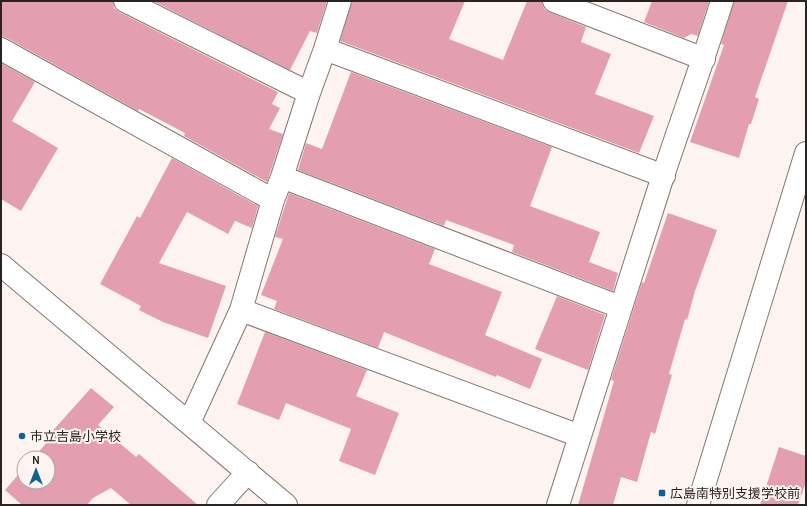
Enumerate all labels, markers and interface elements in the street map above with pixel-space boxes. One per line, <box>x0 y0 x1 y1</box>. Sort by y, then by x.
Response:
place label: 市立吉島小学校 <box>30 429 121 444</box>
marker: 市立吉島小学校 <box>17 431 27 441</box>
north arrow <box>16 450 56 490</box>
text: N <box>32 454 40 467</box>
place label: 広島南特別支援学校前 <box>670 486 800 501</box>
marker: 広島南特別支援学校前 <box>657 488 667 498</box>

